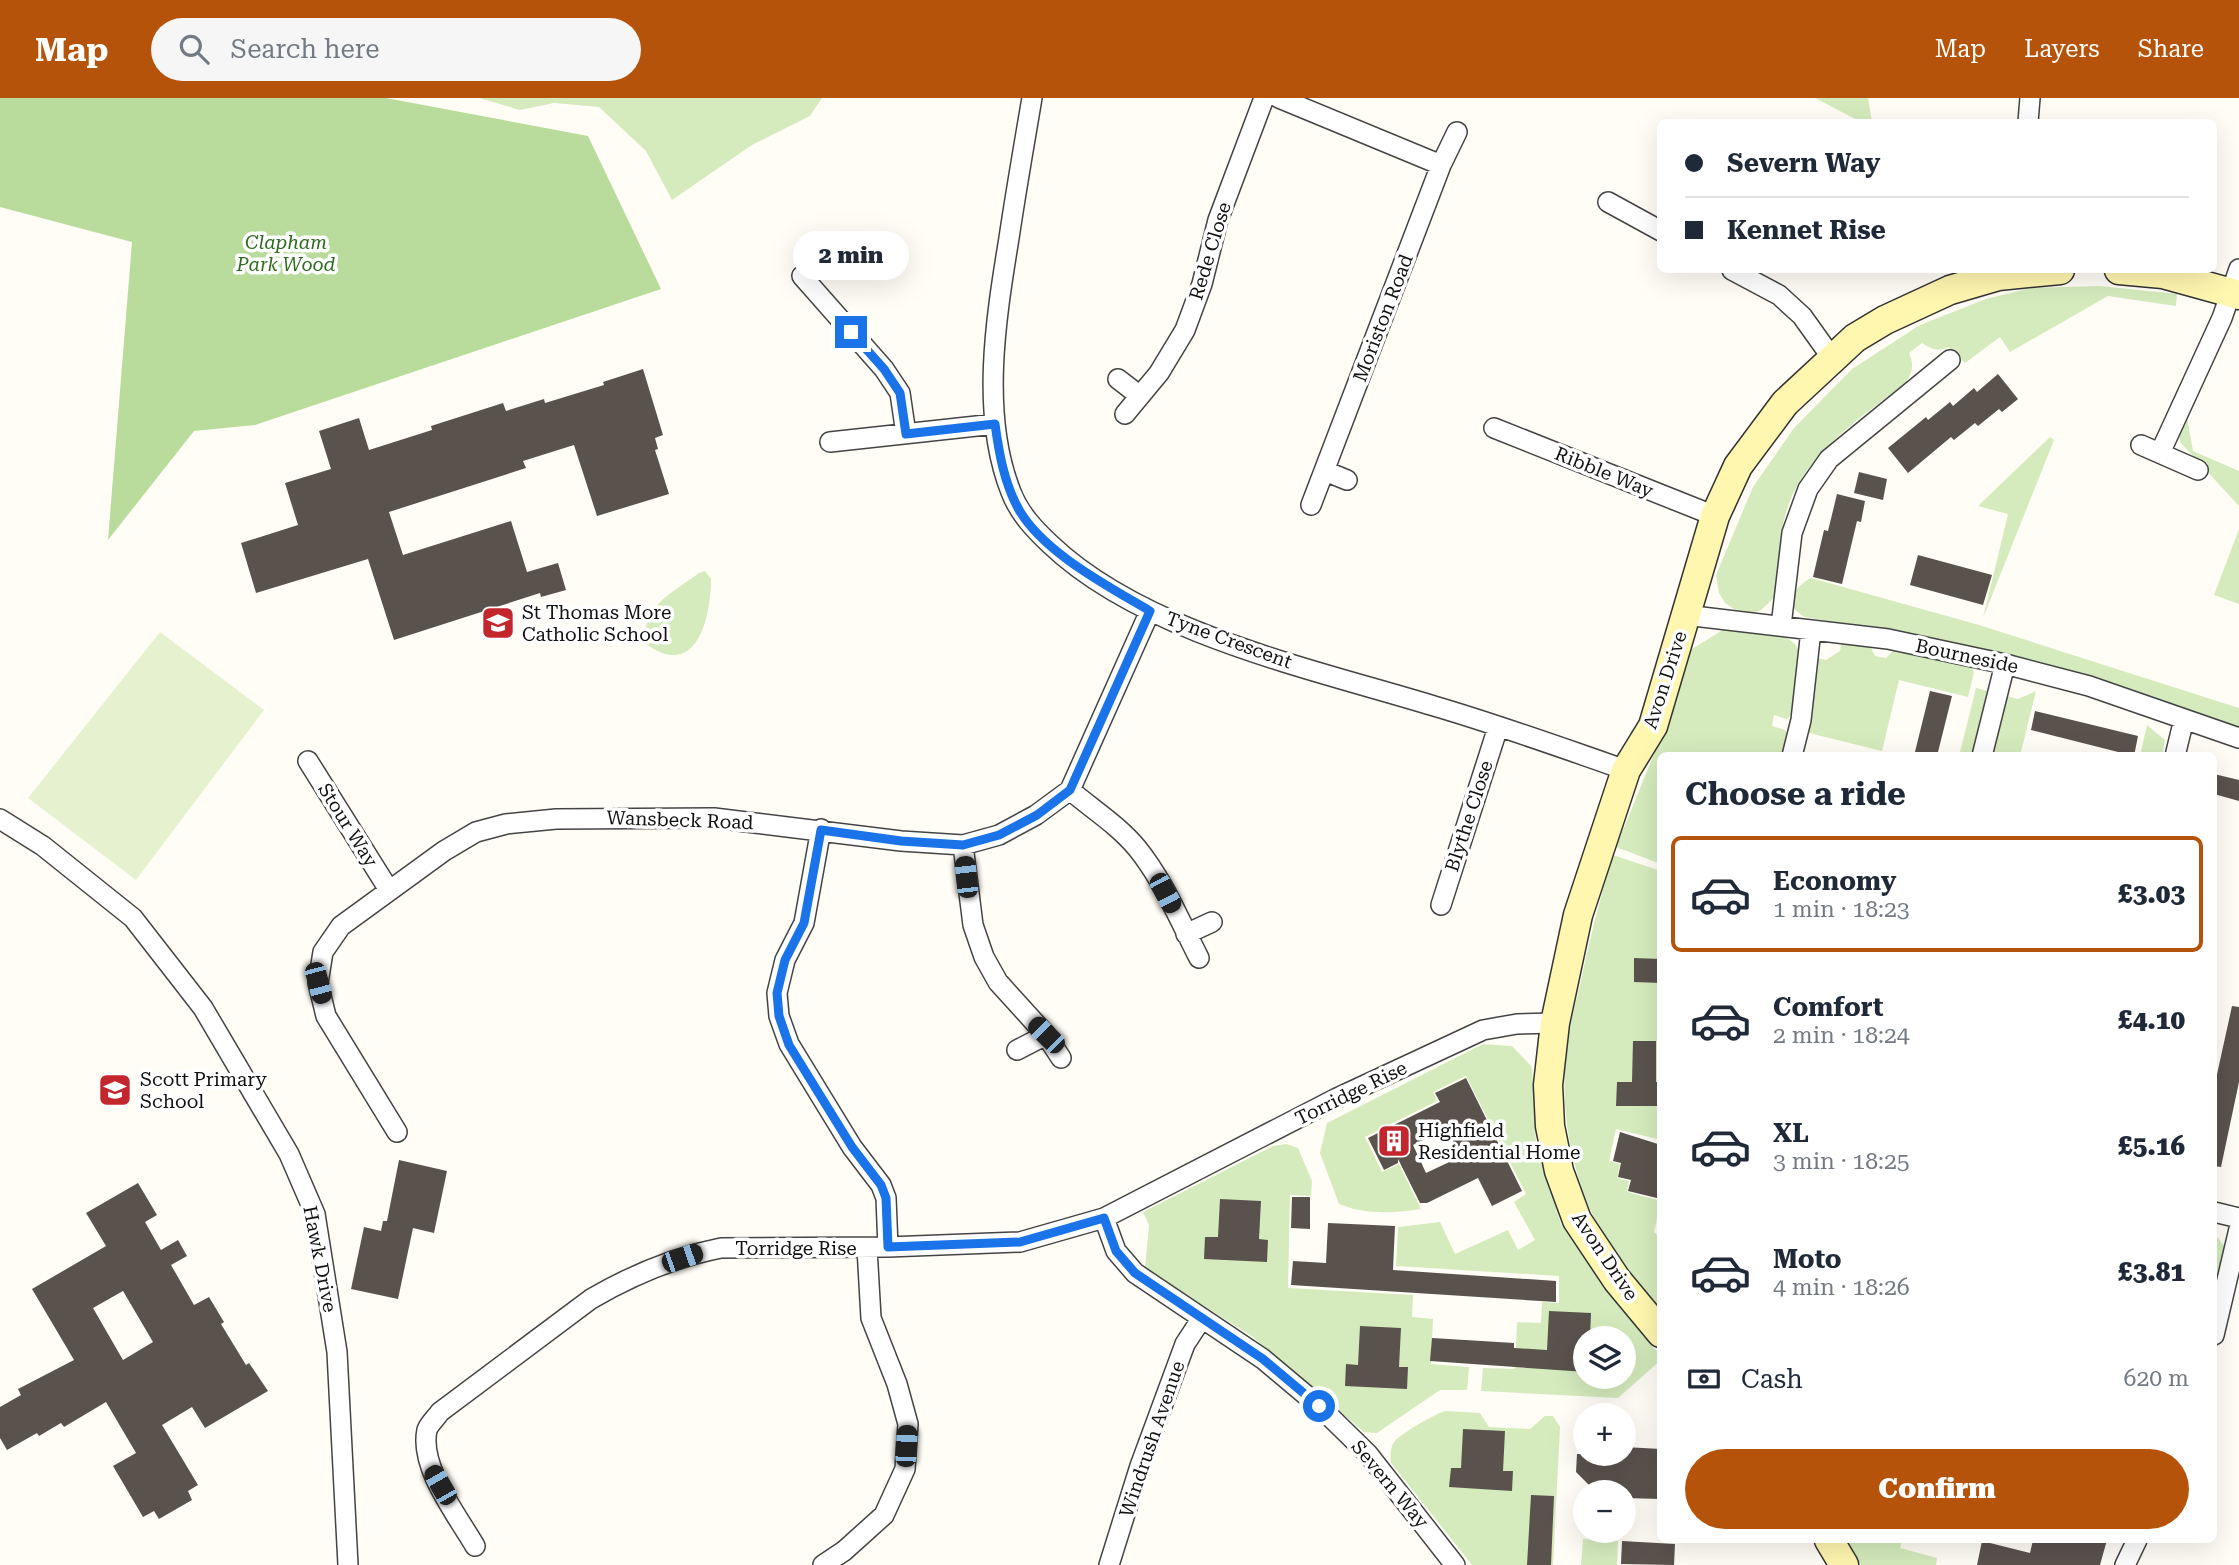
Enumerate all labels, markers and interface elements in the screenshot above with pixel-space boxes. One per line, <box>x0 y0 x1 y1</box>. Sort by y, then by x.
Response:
search box <box>151 18 641 81</box>
text: Map <box>35 30 109 69</box>
icon: search <box>175 30 213 68</box>
text: Search here <box>231 34 380 64</box>
text: Map <box>1935 35 1986 63</box>
text: Layers <box>2024 35 2100 63</box>
text: Share <box>2138 35 2204 63</box>
text: Severn Way <box>1727 148 1881 178</box>
street label: Rede Close <box>1184 199 1236 303</box>
text: Kennet Rise <box>1727 215 1886 245</box>
callout: 2 min <box>793 230 909 280</box>
park label: Clapham Park Wood <box>236 231 336 276</box>
text: 2 min <box>819 242 883 269</box>
street label: Moriston Road <box>1348 251 1418 385</box>
route end <box>835 316 867 348</box>
street label: Ribble Way <box>1551 442 1657 503</box>
place label: St Thomas More Catholic School <box>522 601 671 646</box>
school or university icon: St Thomas More Catholic School <box>479 604 517 642</box>
street label: Tyne Crescent <box>1163 607 1295 673</box>
street label: Avon Drive <box>1638 628 1692 732</box>
street label: Bourneside <box>1913 634 2021 678</box>
street label: Blythe Close <box>1440 758 1498 874</box>
text: Choose a ride <box>1685 775 1906 813</box>
street label: Stour Way <box>313 779 383 872</box>
street label: Wansbeck Road <box>606 806 754 834</box>
car <box>954 855 979 899</box>
icon: car <box>1689 863 1752 926</box>
text: Economy <box>1773 866 1896 896</box>
car <box>1146 870 1185 916</box>
text: £3.03 <box>2118 879 2185 909</box>
text: 1 min · 18:23 <box>1773 896 1910 923</box>
car <box>303 960 334 1006</box>
icon: car <box>1689 989 1752 1052</box>
text: Comfort <box>1773 992 1883 1022</box>
text: £4.10 <box>2118 1005 2185 1035</box>
car <box>1024 1013 1069 1057</box>
text: 2 min · 18:24 <box>1773 1022 1910 1049</box>
street label: Torridge Rise <box>1291 1056 1411 1130</box>
place label: Scott Primary School <box>140 1068 268 1113</box>
school or university icon: Scott Primary School <box>96 1071 134 1109</box>
icon: car <box>1689 1115 1752 1178</box>
text: XL <box>1773 1118 1809 1148</box>
place label: Highfield Residential Home <box>1418 1119 1581 1164</box>
building icon: Highfield Residential Home <box>1375 1122 1413 1160</box>
text: £5.16 <box>2118 1131 2185 1161</box>
text: 3 min · 18:25 <box>1773 1148 1910 1175</box>
street label: Hawk Drive <box>298 1204 342 1314</box>
street label: Avon Drive <box>1567 1207 1643 1305</box>
street label: Torridge Rise <box>735 1237 857 1260</box>
car <box>659 1241 706 1275</box>
icon: car <box>1689 1241 1752 1304</box>
text: Moto <box>1773 1244 1842 1274</box>
text: £3.81 <box>2118 1257 2185 1287</box>
text: 4 min · 18:26 <box>1773 1274 1910 1301</box>
map controls <box>1573 1326 1636 1543</box>
button: layers <box>1573 1326 1636 1389</box>
street label: Windrush Avenue <box>1114 1358 1190 1520</box>
icon: cash <box>1685 1360 1723 1398</box>
text: Cash <box>1741 1364 1803 1394</box>
text: 620 m <box>2124 1365 2189 1392</box>
route start <box>1303 1390 1335 1422</box>
button: + <box>1573 1403 1636 1466</box>
car <box>895 1424 918 1468</box>
street label: Severn Way <box>1347 1435 1434 1533</box>
button: Confirm <box>1685 1449 2189 1529</box>
car <box>421 1462 460 1508</box>
button: − <box>1573 1480 1636 1543</box>

